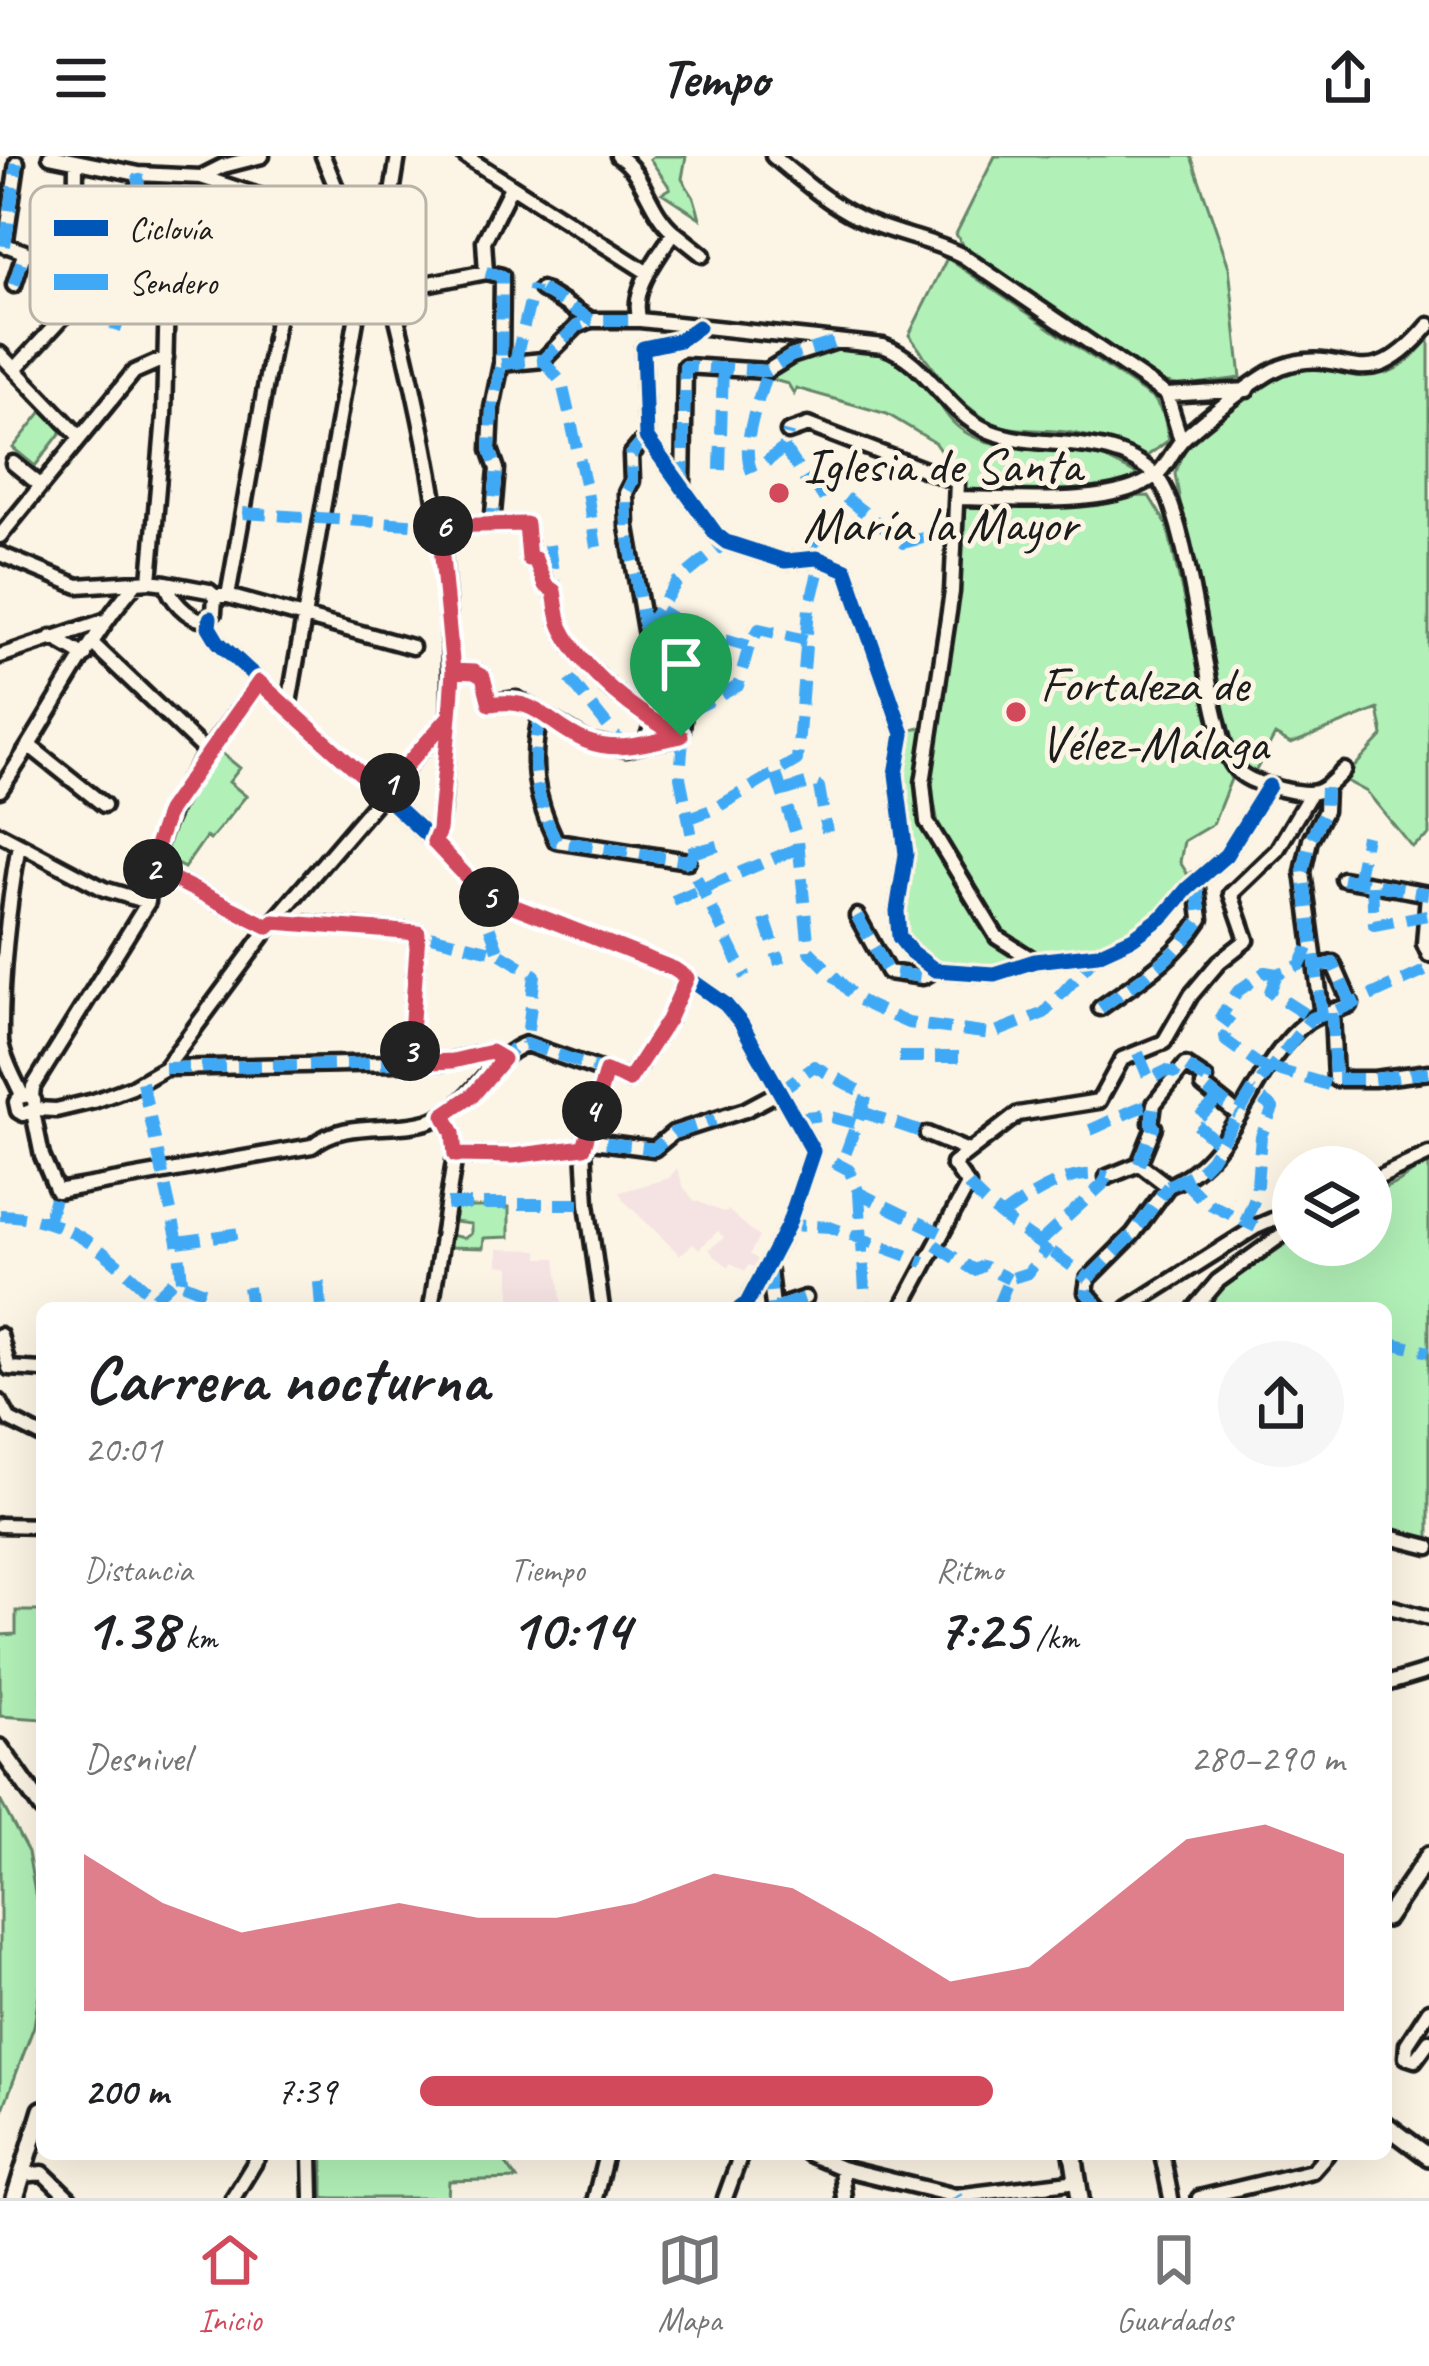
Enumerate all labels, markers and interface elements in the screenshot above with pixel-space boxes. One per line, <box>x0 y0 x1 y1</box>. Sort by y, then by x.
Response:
text: Tempo <box>660 44 769 112</box>
icon: menu <box>48 45 114 111</box>
icon: share <box>1315 45 1381 111</box>
legend <box>30 186 426 324</box>
text: Ciclovía <box>129 208 214 250</box>
text: Sendero <box>129 262 219 304</box>
place label: Iglesia de Santa María la Mayor <box>803 433 1085 556</box>
marker: Iglesia de Santa María la Mayor <box>766 480 792 506</box>
pin: 6 <box>413 496 473 556</box>
text: 6 <box>435 505 451 547</box>
pin <box>630 613 732 736</box>
icon: arrive <box>648 631 714 697</box>
place label: Fortaleza de Vélez-Málaga <box>1040 652 1271 775</box>
marker: Fortaleza de Vélez-Málaga <box>1003 699 1029 725</box>
pin: 1 <box>360 753 420 813</box>
text: 1 <box>383 762 397 804</box>
pin: 2 <box>123 839 183 899</box>
text: 2 <box>146 848 160 890</box>
pin: 5 <box>459 867 519 927</box>
text: 5 <box>482 876 496 918</box>
pin: 3 <box>380 1021 440 1081</box>
text: 3 <box>403 1030 417 1072</box>
pin: 4 <box>562 1081 622 1141</box>
text: 4 <box>585 1090 599 1132</box>
map controls <box>1272 1146 1392 1266</box>
button: layers <box>1272 1146 1392 1266</box>
text: Carrera nocturna <box>84 1338 488 1421</box>
button: share <box>1218 1341 1344 1467</box>
text: 20:01 <box>84 1425 162 1474</box>
text: Distancia <box>84 1549 192 1591</box>
text: Tiempo <box>510 1549 585 1591</box>
text: Ritmo <box>936 1549 1003 1591</box>
text: 1.38 <box>84 1591 177 1667</box>
text: 10:14 <box>510 1591 630 1667</box>
text: 7:25 <box>936 1591 1028 1667</box>
text: km <box>177 1617 217 1659</box>
text: /km <box>1028 1617 1079 1659</box>
text: Desnivel <box>84 1734 190 1783</box>
text: 280–290 m <box>1190 1734 1344 1783</box>
text: 200 m <box>84 2067 168 2116</box>
text: 7:39 <box>276 2067 336 2116</box>
tab: Inicio <box>197 2227 263 2341</box>
tab: Mapa <box>657 2227 723 2341</box>
tab: Guardados <box>1116 2227 1232 2341</box>

